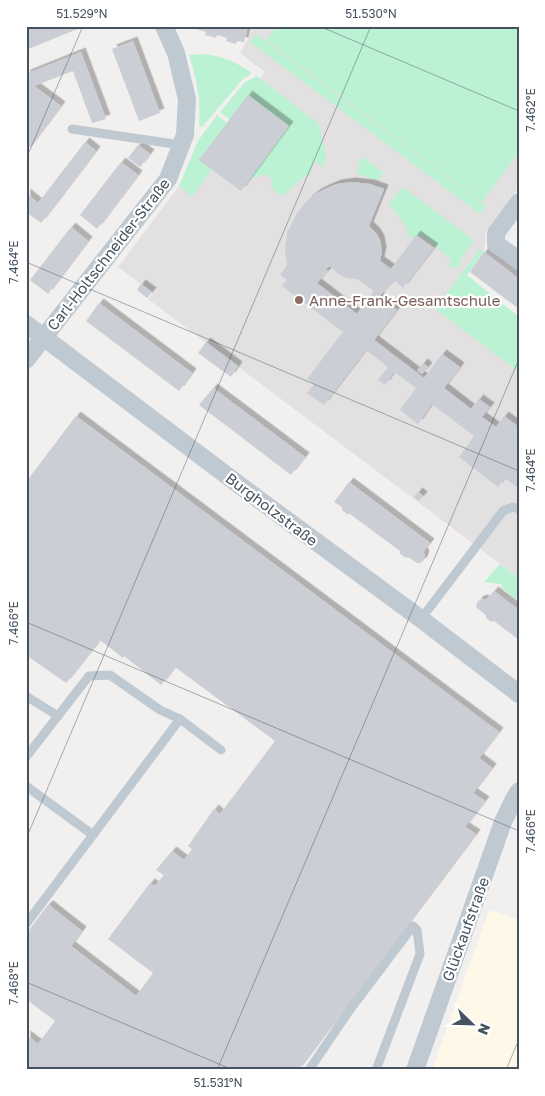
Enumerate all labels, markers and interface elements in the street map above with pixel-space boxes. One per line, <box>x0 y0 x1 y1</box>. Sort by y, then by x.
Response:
text: 51.529°N <box>56 6 108 21</box>
text: 51.530°N <box>345 6 397 21</box>
text: 7.462°E <box>523 88 538 132</box>
street label: Carl-Holtschneider-Straße <box>43 174 173 334</box>
text: 7.464°E <box>6 240 21 284</box>
place label: Anne-Frank-Gesamtschule <box>309 291 501 309</box>
marker: Anne-Frank-Gesamtschule <box>293 294 305 306</box>
text: 7.464°E <box>523 448 538 492</box>
street label: Burgholzstraße <box>222 469 322 550</box>
text: 7.466°E <box>6 601 21 645</box>
text: 7.466°E <box>523 809 538 853</box>
street label: Glückaufstraße <box>438 874 492 984</box>
text: 7.468°E <box>6 961 21 1005</box>
north arrow <box>448 998 498 1048</box>
text: N <box>475 1021 494 1037</box>
text: 51.531°N <box>193 1075 243 1090</box>

